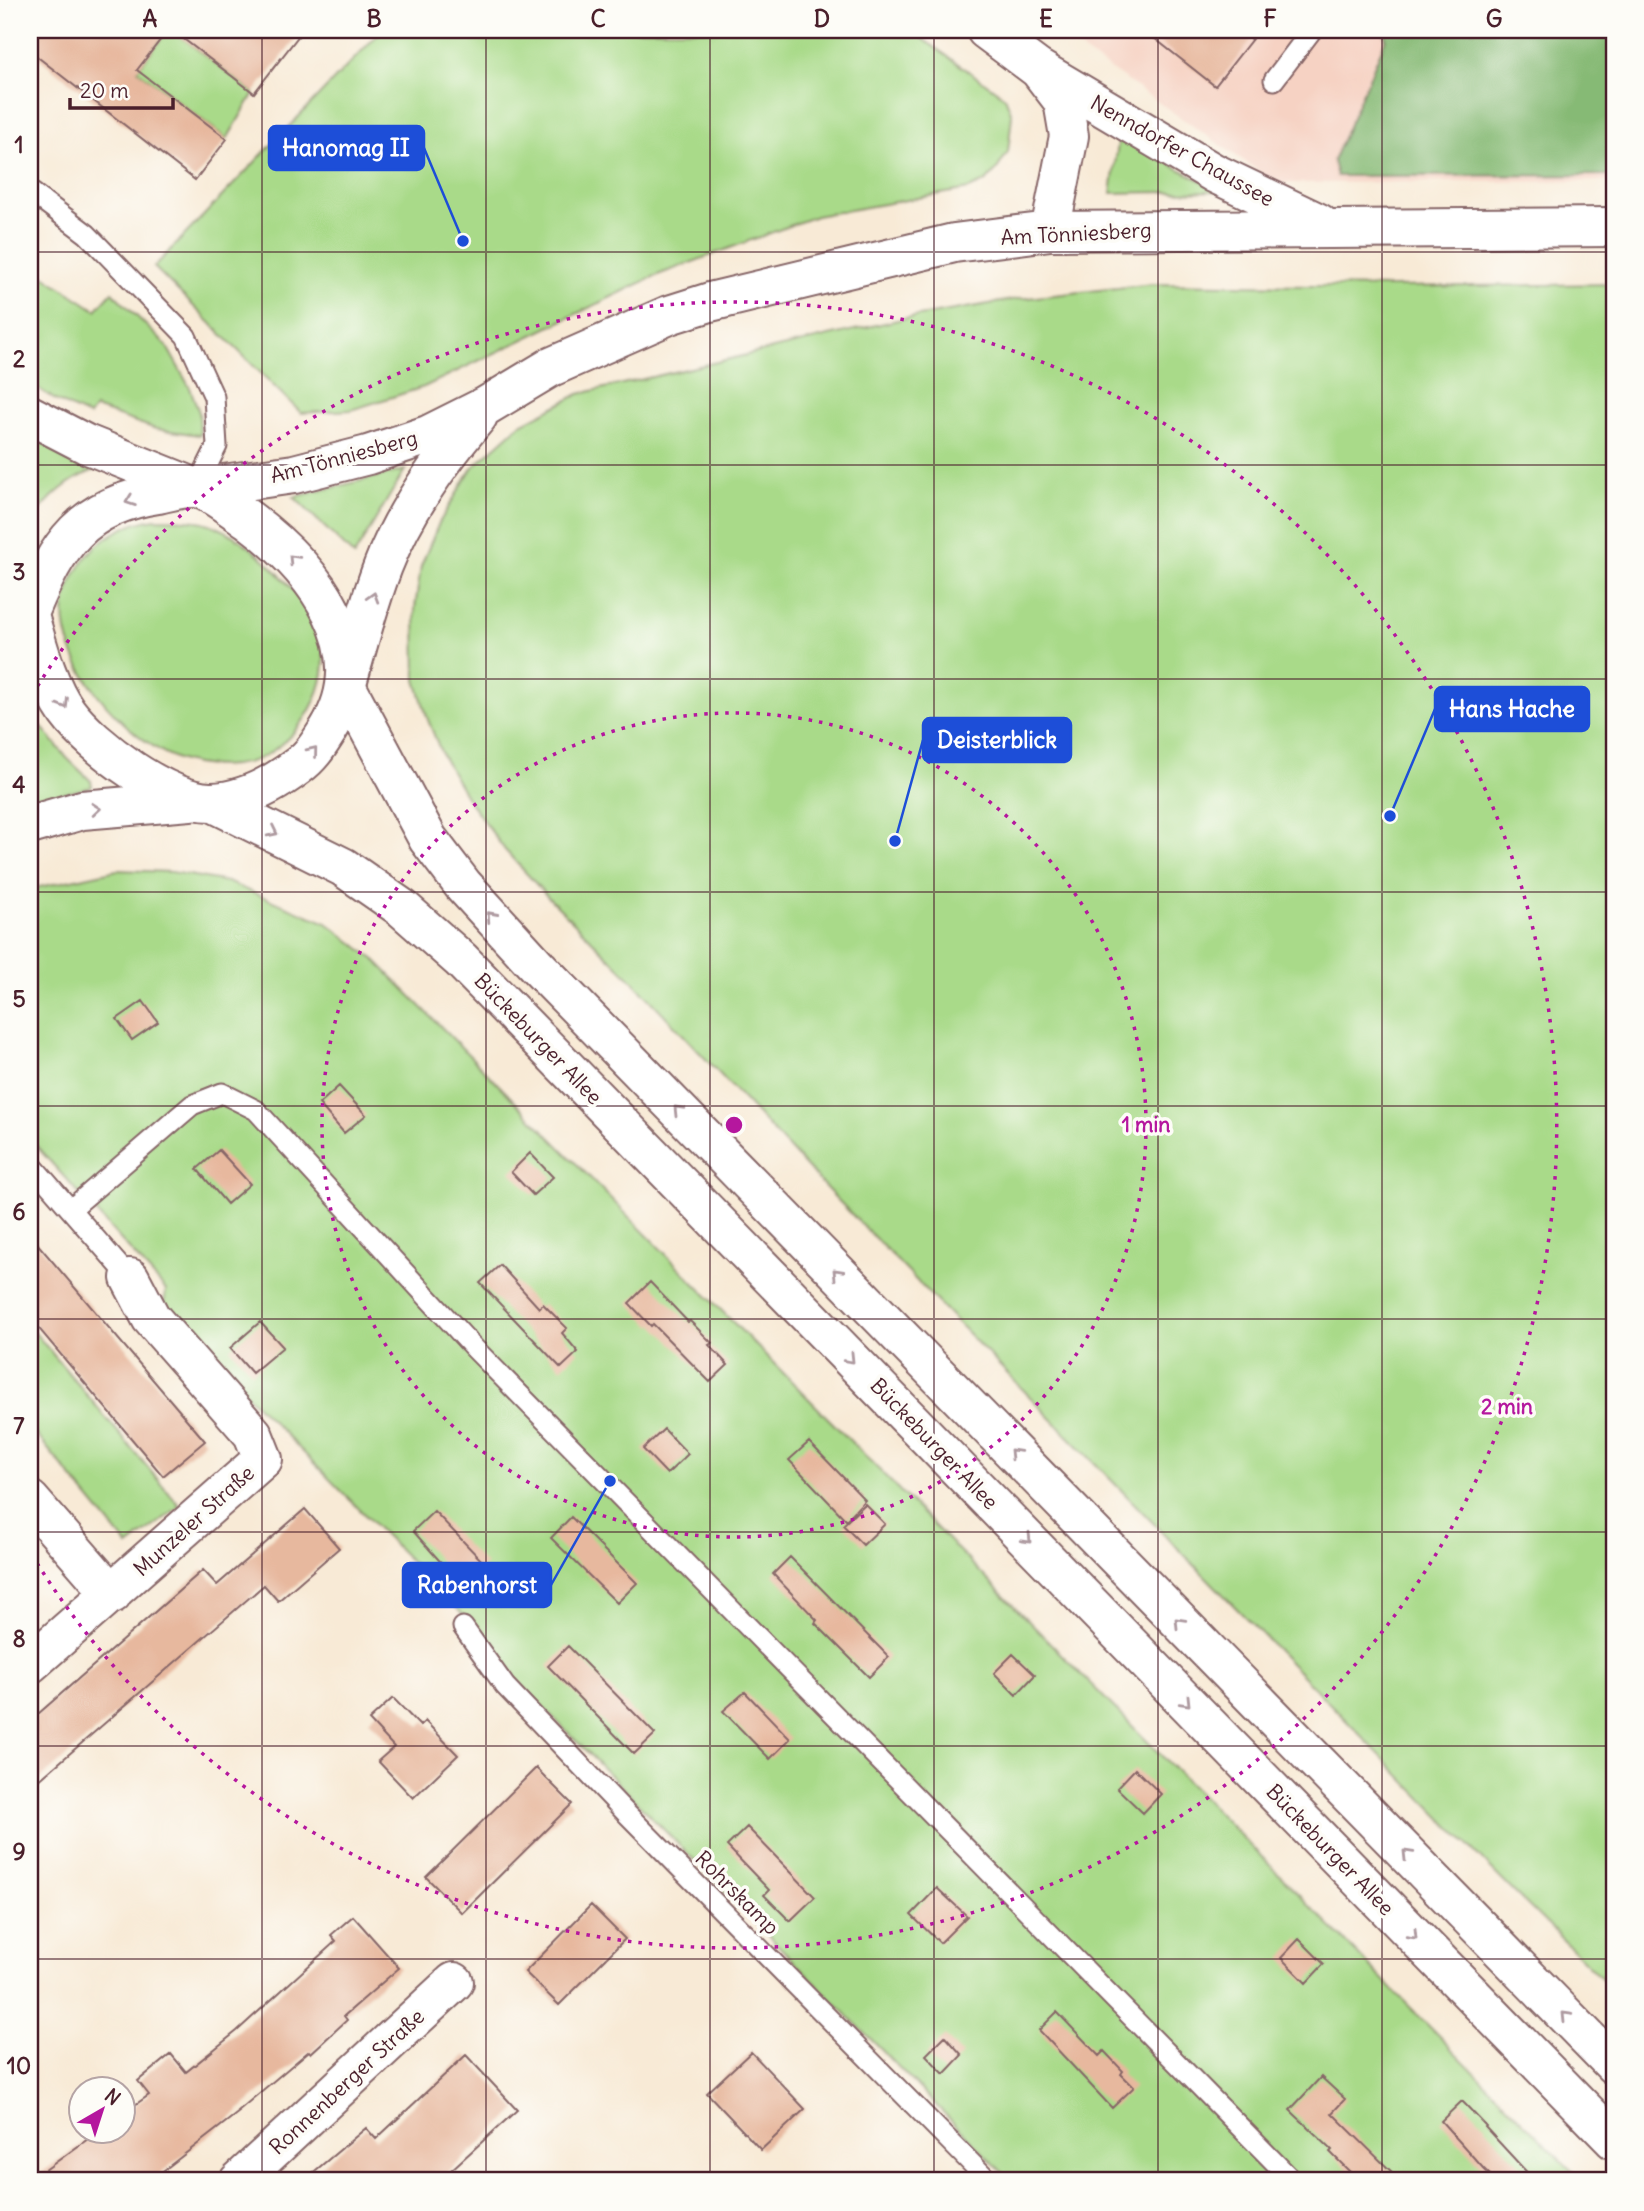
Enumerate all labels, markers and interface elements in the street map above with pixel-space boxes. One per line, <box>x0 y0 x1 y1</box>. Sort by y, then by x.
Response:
text: A <box>143 4 158 33</box>
text: B <box>366 4 382 33</box>
text: C <box>590 4 606 33</box>
text: D <box>814 4 830 33</box>
text: E <box>1039 4 1053 33</box>
text: F <box>1263 4 1277 33</box>
text: G <box>1486 4 1502 33</box>
scale bar <box>70 66 173 110</box>
text: 20 m <box>80 77 129 104</box>
street label: Nenndorfer Chaussee <box>1086 89 1279 212</box>
callout: Hanomag II <box>269 126 424 170</box>
text: 1 <box>14 130 24 159</box>
text: Hanomag II <box>282 133 410 162</box>
street label: Am Tönniesberg <box>1000 216 1152 251</box>
text: 2 <box>13 344 26 373</box>
street label: Am Tönniesberg <box>267 424 420 489</box>
one-way arrow <box>124 493 136 507</box>
one-way arrow <box>289 554 302 567</box>
text: 3 <box>12 557 26 586</box>
one-way arrow <box>365 591 380 603</box>
callout: Hans Hache <box>1435 687 1589 731</box>
text: Hans Hache <box>1449 694 1575 723</box>
one-way arrow <box>55 697 68 710</box>
callout: Deisterblick <box>923 718 1071 762</box>
text: Deisterblick <box>937 725 1057 754</box>
one-way arrow <box>305 746 318 758</box>
text: 4 <box>12 770 26 799</box>
one-way arrow <box>91 802 102 817</box>
one-way arrow <box>266 823 278 837</box>
one-way arrow <box>487 911 499 924</box>
street label: Bückeburger Allee <box>469 967 608 1110</box>
text: 5 <box>12 984 26 1013</box>
one-way arrow <box>674 1106 687 1119</box>
text: 1 min <box>1122 1111 1170 1138</box>
centre of rings <box>722 1113 746 1137</box>
text: 6 <box>12 1197 26 1226</box>
one-way arrow <box>833 1268 846 1281</box>
one-way arrow <box>842 1351 855 1364</box>
street label: Bückeburger Allee <box>865 1372 1004 1515</box>
text: 2 min <box>1481 1393 1533 1420</box>
text: 7 <box>13 1411 25 1440</box>
one-way arrow <box>1009 1448 1022 1461</box>
street label: Munzeler Straße <box>128 1459 260 1582</box>
one-way arrow <box>1018 1531 1031 1544</box>
callout: Rabenhorst <box>403 1563 551 1607</box>
text: Rabenhorst <box>417 1570 537 1599</box>
one-way arrow <box>1175 1617 1188 1630</box>
text: 8 <box>12 1624 26 1653</box>
one-way arrow <box>1177 1694 1190 1707</box>
street label: Bückeburger Allee <box>1261 1778 1400 1921</box>
text: 9 <box>12 1837 26 1866</box>
street label: Rohrskamp <box>690 1845 785 1940</box>
one-way arrow <box>1403 1849 1416 1862</box>
one-way arrow <box>1405 1927 1418 1940</box>
street label: Ronnenberger Straße <box>264 2003 430 2160</box>
one-way arrow <box>1562 2012 1575 2025</box>
text: 10 <box>7 2051 31 2080</box>
north arrow <box>66 2074 136 2144</box>
text: N <box>100 2083 125 2110</box>

